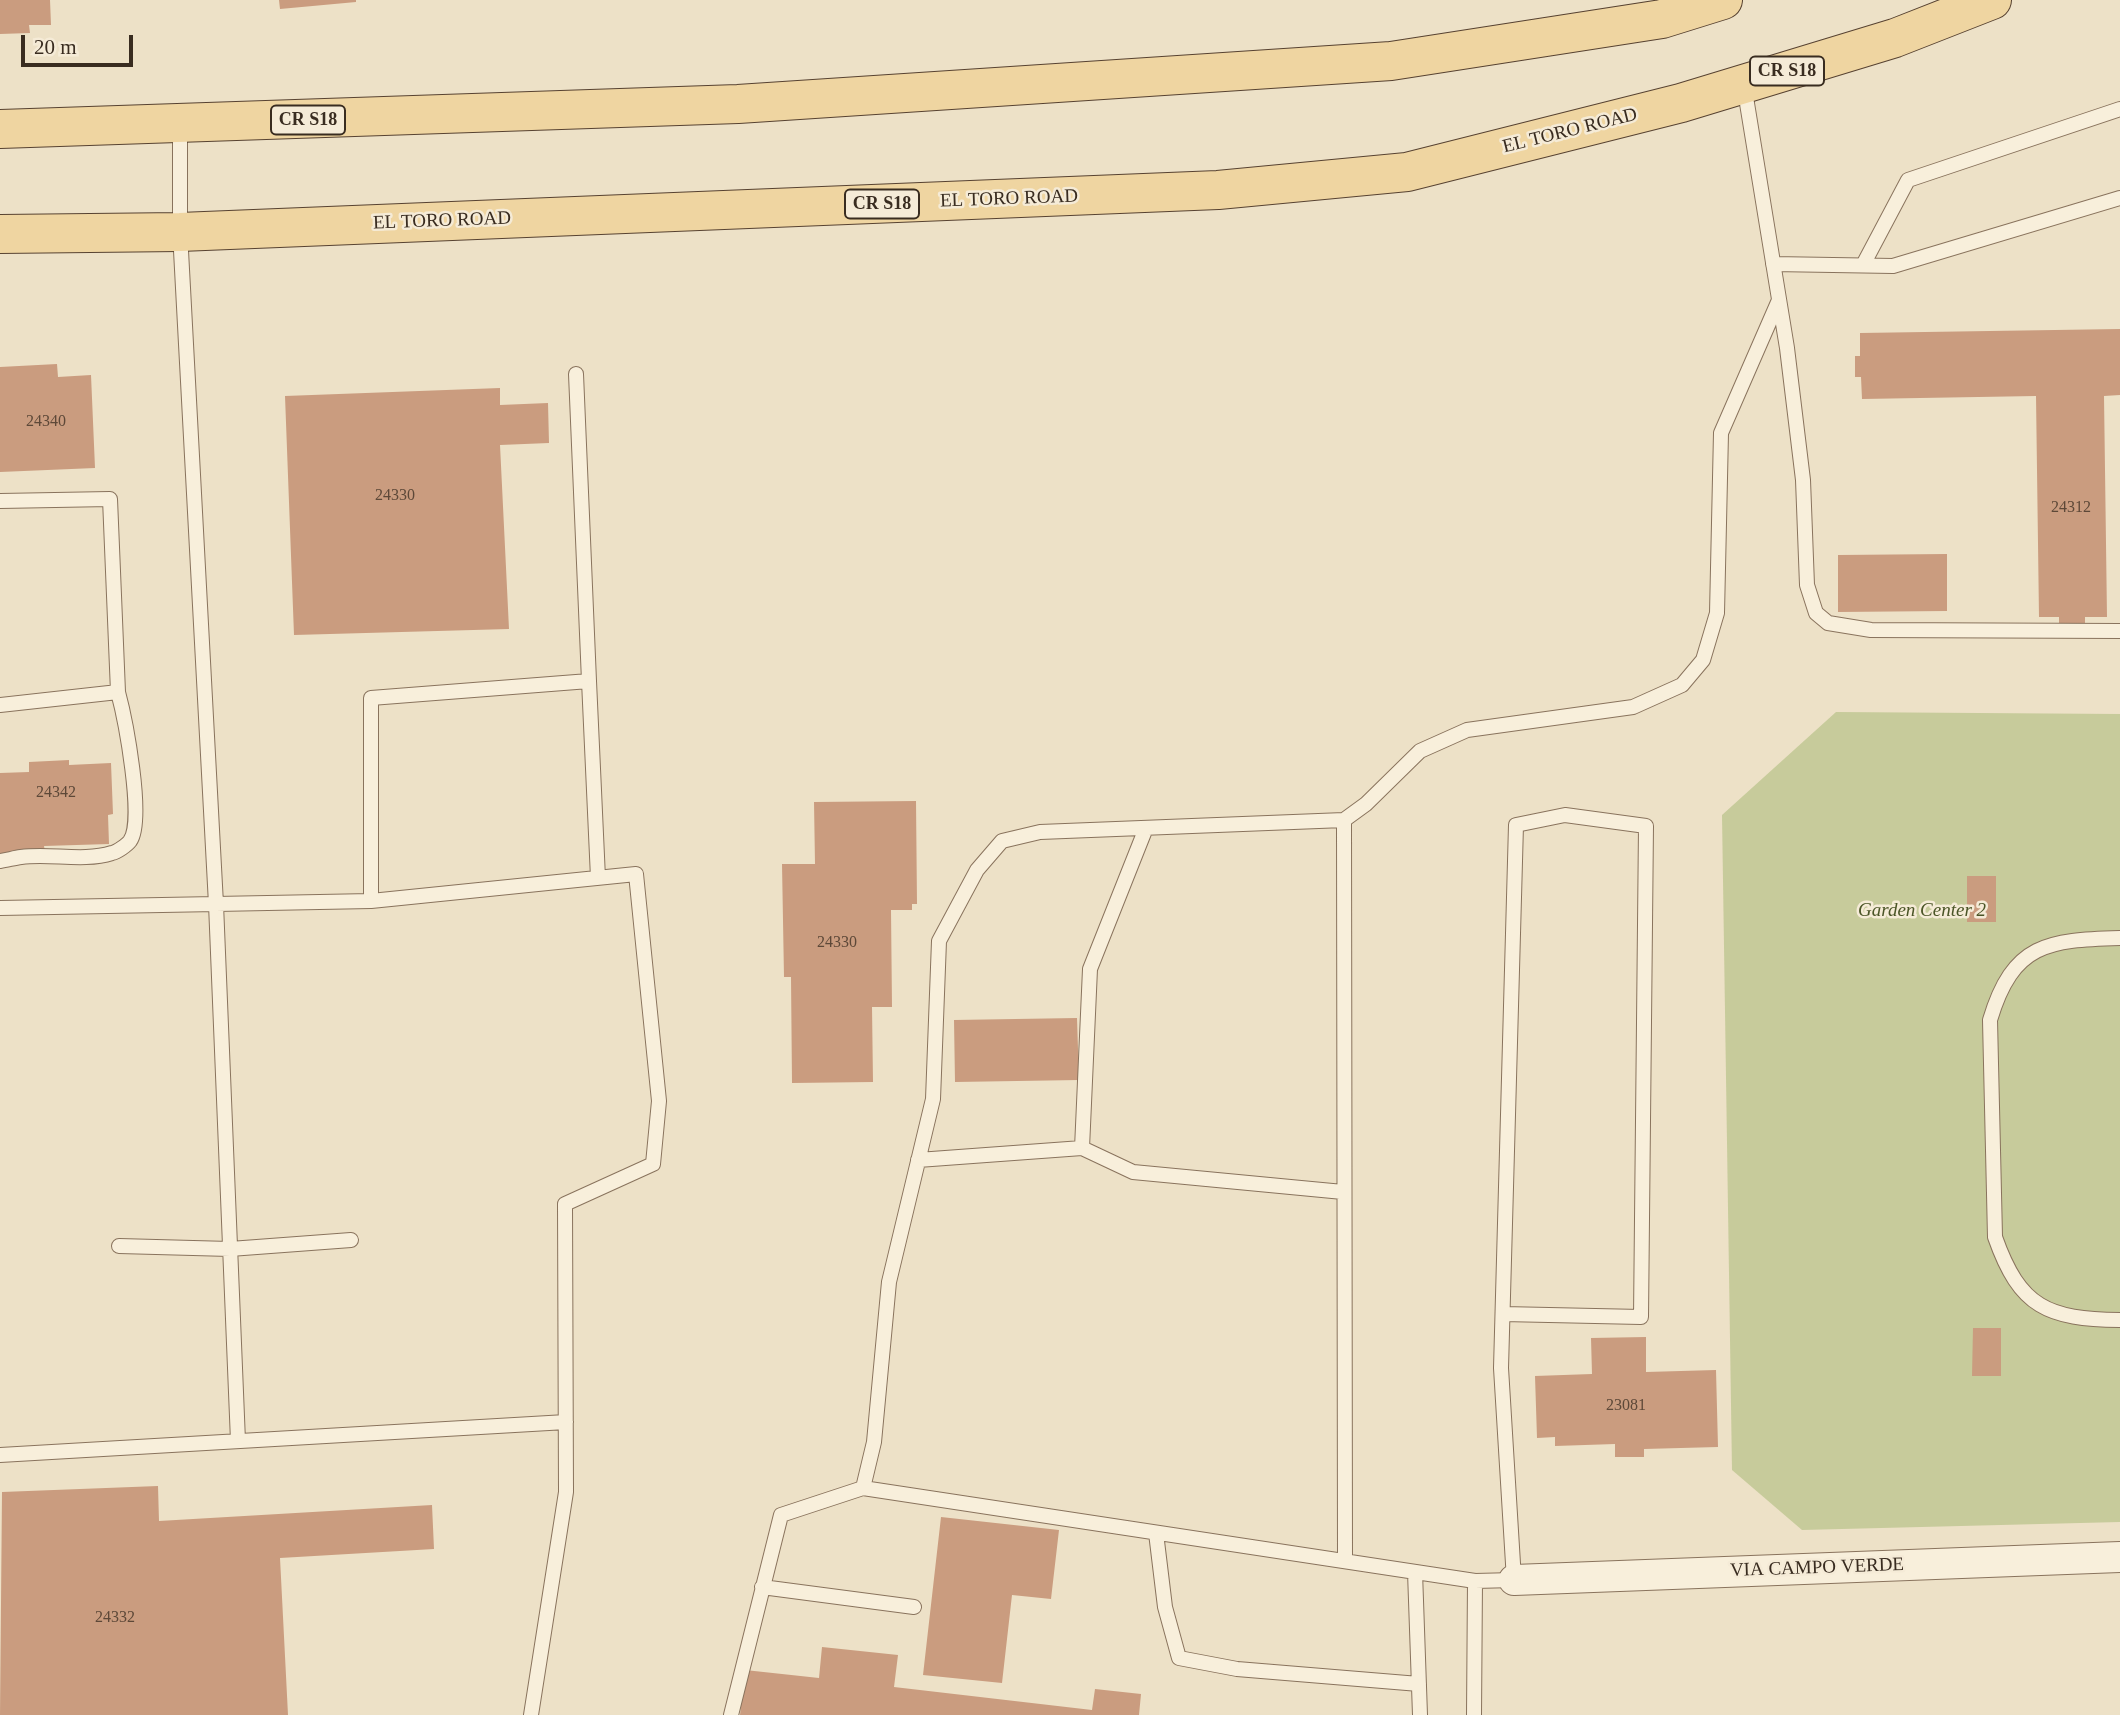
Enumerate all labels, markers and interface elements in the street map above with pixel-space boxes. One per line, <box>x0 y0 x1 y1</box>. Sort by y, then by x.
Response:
scale bar <box>24 21 136 65</box>
text: 20 m <box>34 35 77 59</box>
road number: CR S18 <box>1750 56 1824 86</box>
street label: EL TORO ROAD <box>1500 103 1640 159</box>
road number: CR S18 <box>271 106 345 134</box>
street label: EL TORO ROAD <box>940 185 1078 213</box>
road number: CR S18 <box>845 190 919 218</box>
street label: EL TORO ROAD <box>373 207 511 235</box>
house number: 24340 <box>26 412 66 432</box>
house number: 24330 <box>375 486 415 506</box>
house number: 24312 <box>2051 498 2091 518</box>
house number: 24342 <box>36 783 76 803</box>
park label: Garden Center 2 <box>1858 900 1986 922</box>
house number: 24330 <box>817 933 857 953</box>
house number: 23081 <box>1606 1396 1646 1416</box>
street label: VIA CAMPO VERDE <box>1730 1554 1904 1582</box>
house number: 24332 <box>95 1608 135 1628</box>

